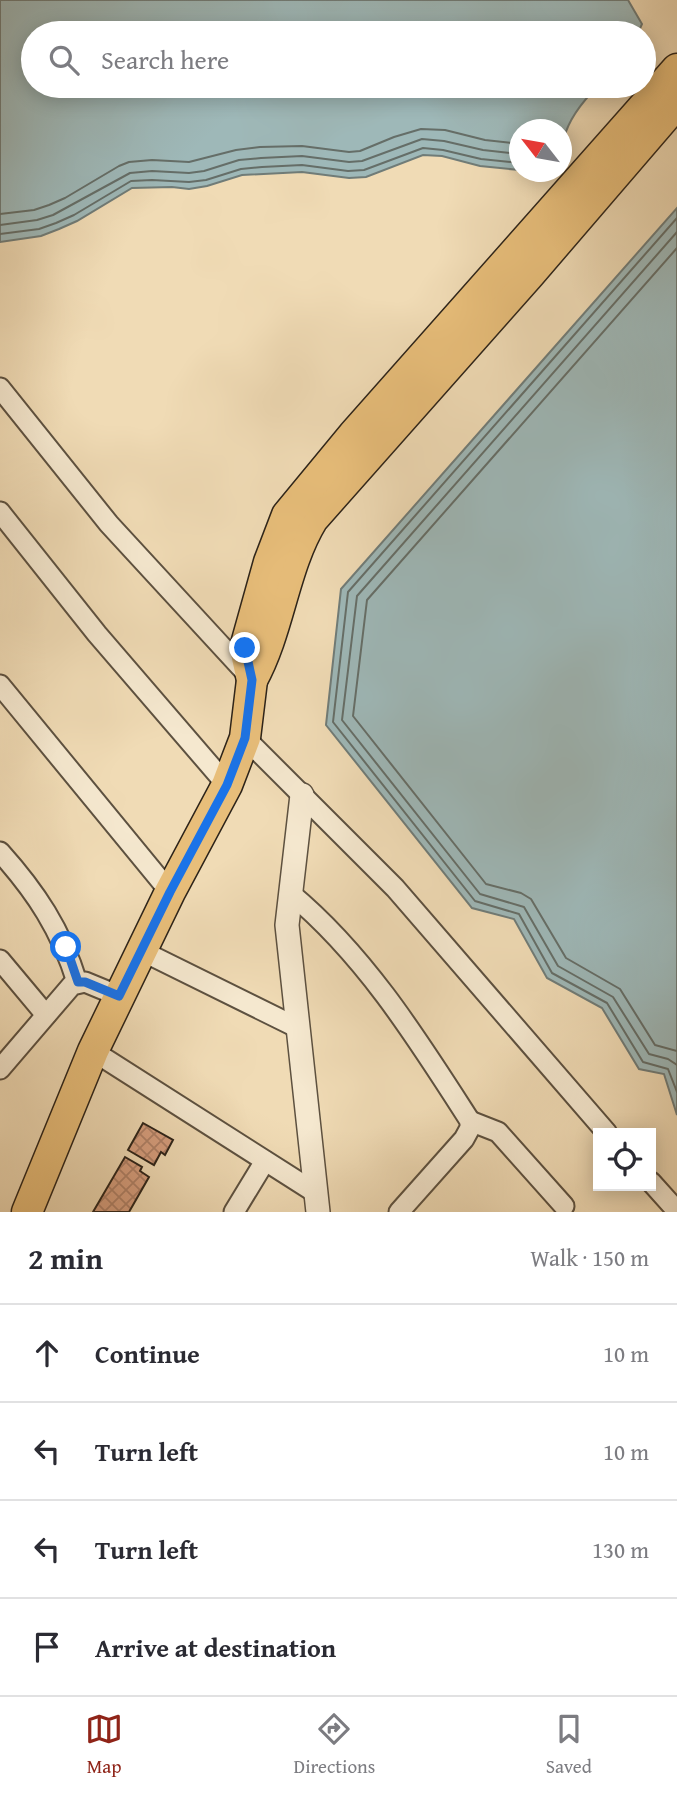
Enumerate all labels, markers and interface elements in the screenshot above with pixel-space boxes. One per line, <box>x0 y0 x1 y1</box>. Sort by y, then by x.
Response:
search box <box>21 21 656 98</box>
text: Search here <box>101 40 229 79</box>
icon: search <box>45 41 83 79</box>
north arrow <box>509 119 572 182</box>
route end <box>229 632 260 663</box>
route start <box>50 931 81 962</box>
map controls <box>593 1128 656 1191</box>
button: locate <box>593 1128 656 1191</box>
text: 2 min <box>28 1236 103 1280</box>
text: Walk · 150 m <box>530 1241 649 1274</box>
icon: ahead <box>28 1334 66 1372</box>
text: Continue <box>95 1334 200 1373</box>
text: 10 m <box>603 1337 649 1370</box>
icon: left <box>28 1432 66 1470</box>
text: Turn left <box>95 1432 198 1471</box>
text: 10 m <box>603 1435 649 1468</box>
icon: left <box>28 1530 66 1568</box>
text: Turn left <box>95 1530 198 1569</box>
text: 130 m <box>592 1533 649 1566</box>
icon: arrive <box>28 1628 66 1666</box>
text: Arrive at destination <box>95 1628 336 1667</box>
tab: Map <box>85 1710 123 1780</box>
tab: Directions <box>294 1710 375 1780</box>
tab: Saved <box>546 1710 592 1780</box>

